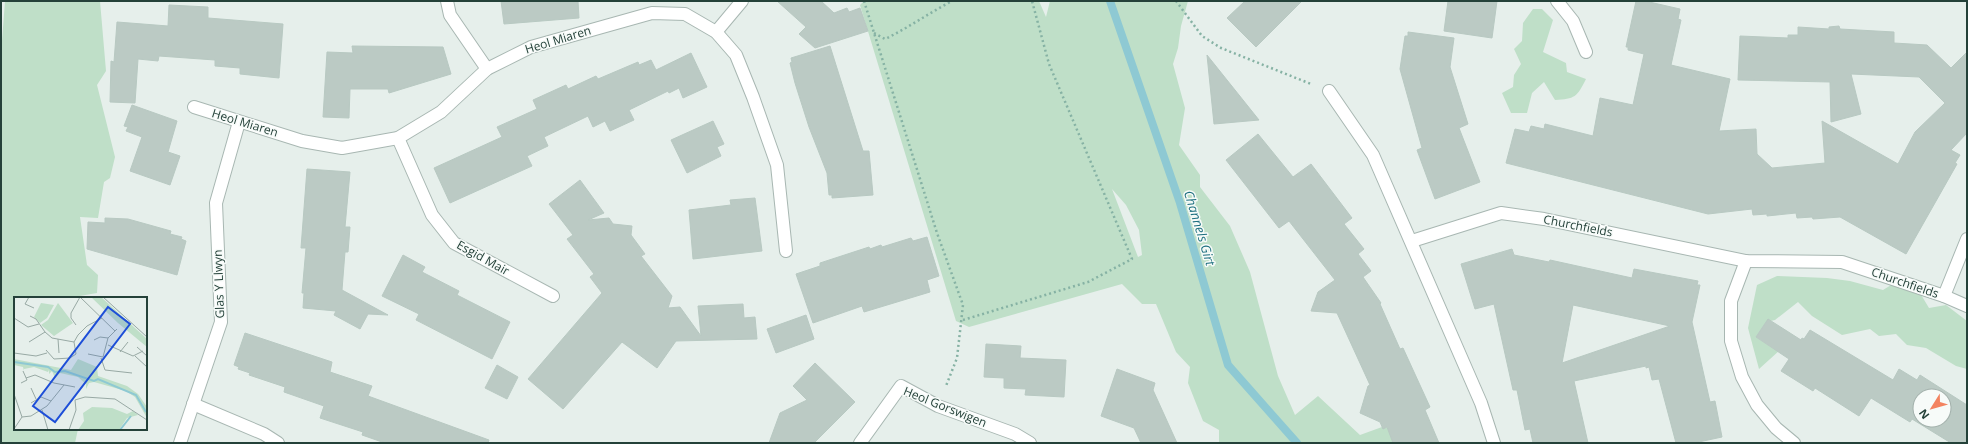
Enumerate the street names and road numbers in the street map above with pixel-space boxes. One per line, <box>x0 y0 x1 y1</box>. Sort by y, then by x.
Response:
street label: Heol Miaren <box>523 21 593 58</box>
street label: Heol Miaren <box>210 104 280 141</box>
street label: Churchfields <box>1542 210 1614 241</box>
street label: Esgid Mair <box>454 236 513 279</box>
street label: Glas Y Llwyn <box>209 249 228 319</box>
street label: Churchfields <box>1869 263 1941 302</box>
street label: Heol Gorswigen <box>901 382 989 431</box>

